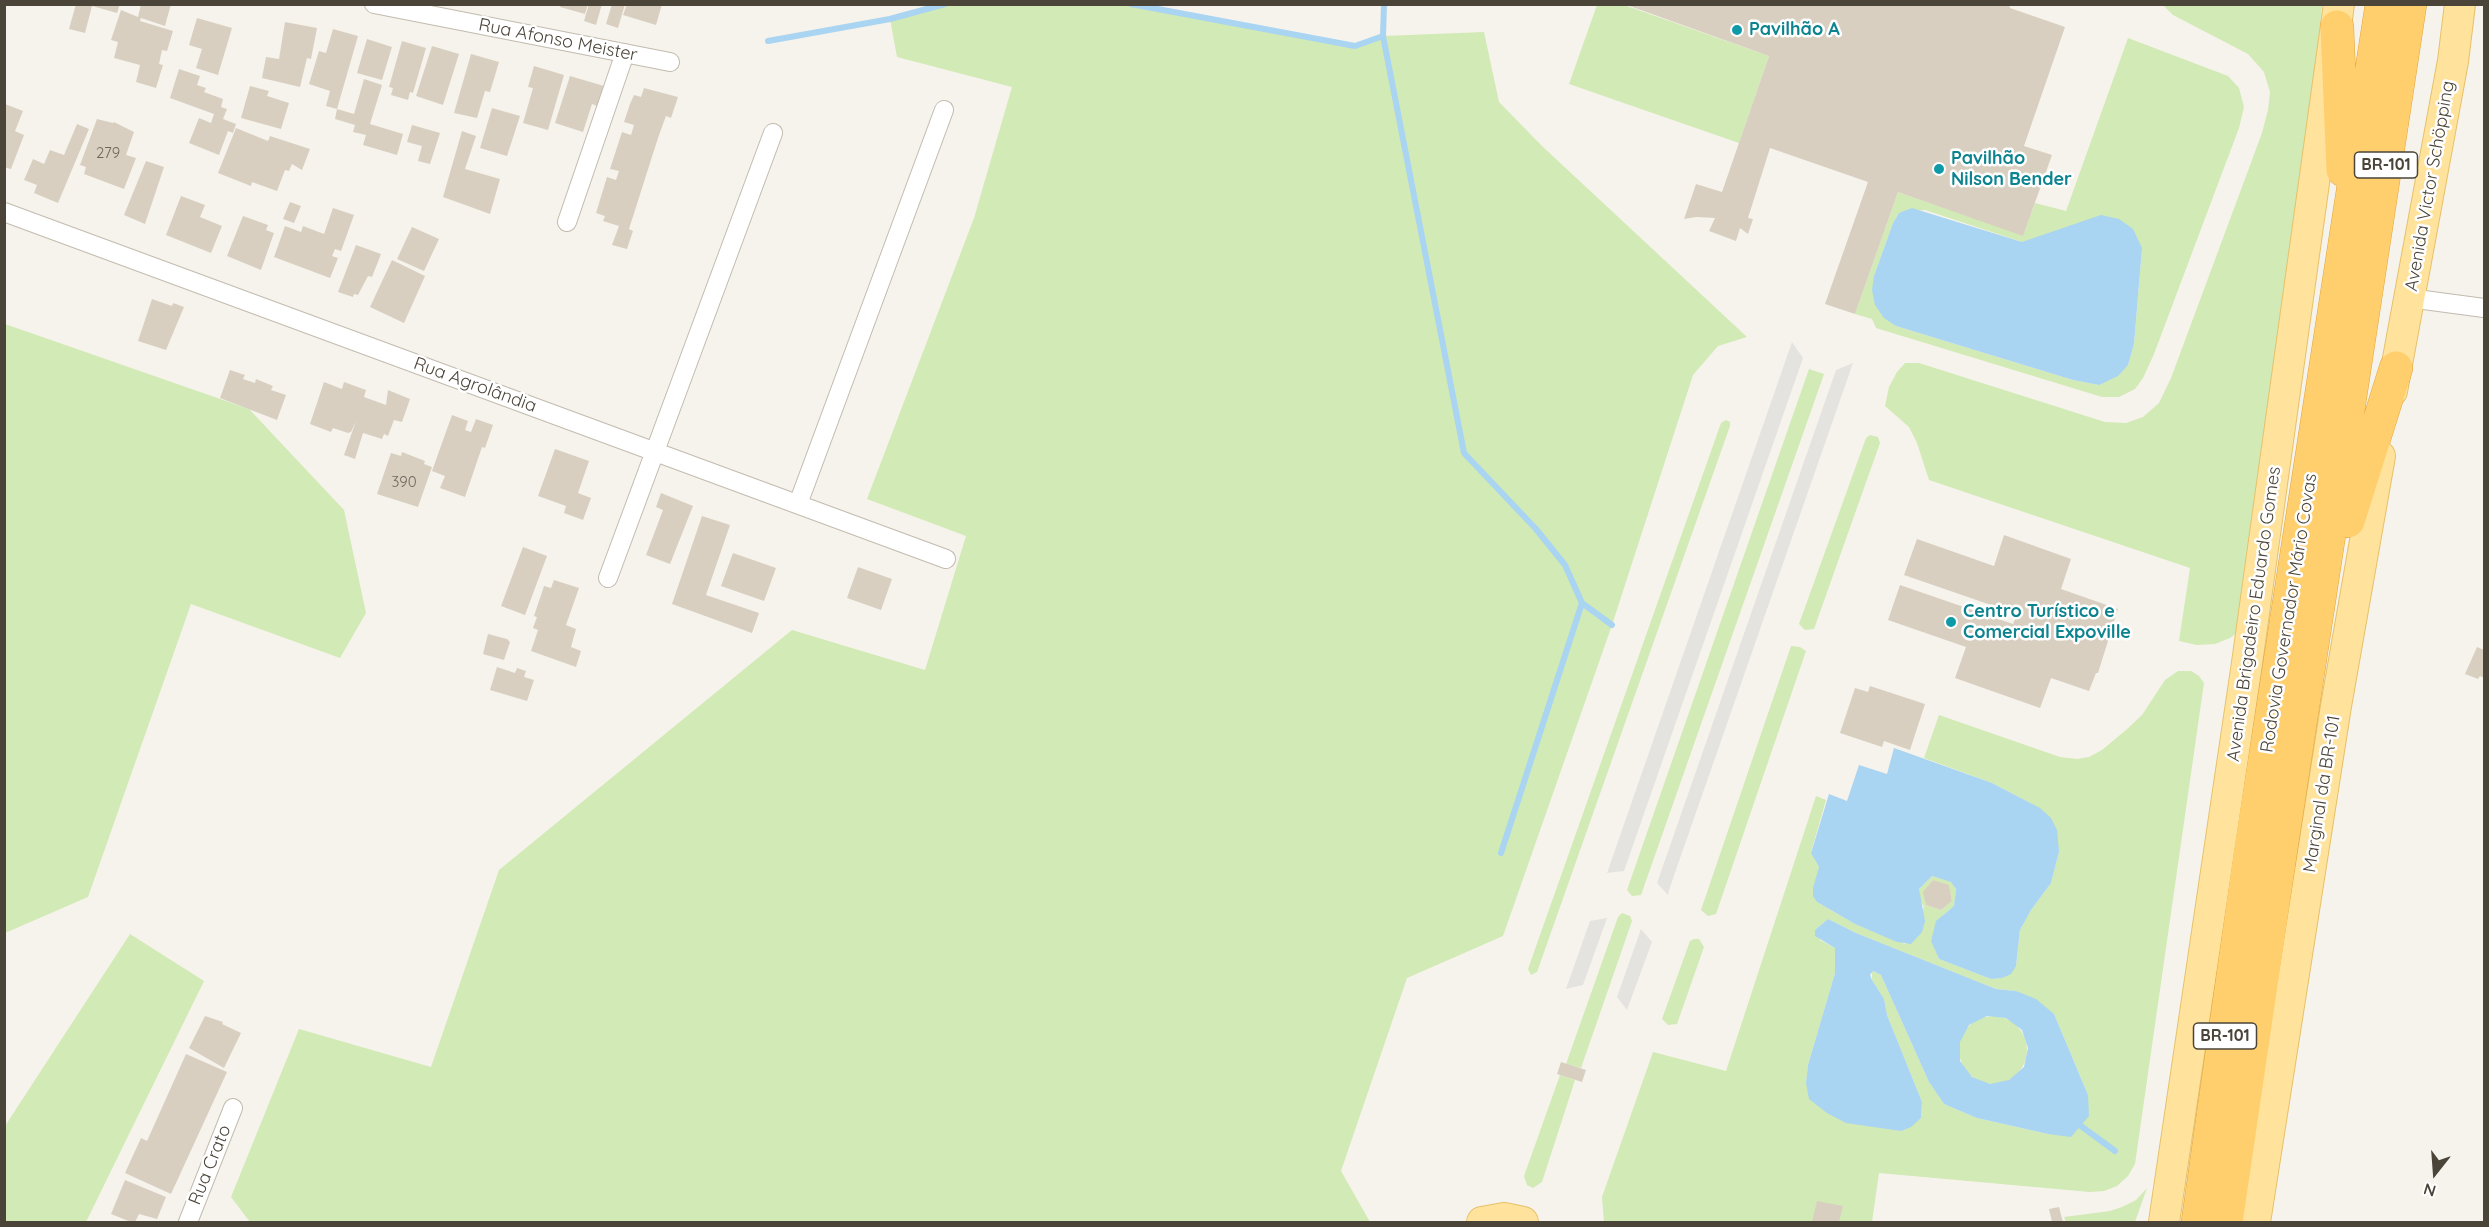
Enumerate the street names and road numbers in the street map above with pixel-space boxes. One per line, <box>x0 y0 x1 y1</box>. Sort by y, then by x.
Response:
street label: Rua Afonso Meister <box>477 14 639 66</box>
street label: Avenida Victor Schöpping <box>2401 79 2459 293</box>
road number: BR-101 <box>2354 152 2418 178</box>
street label: Rua Agrolândia <box>411 353 539 417</box>
street label: Avenida Brigadeiro Eduardo Gomes <box>2223 465 2285 763</box>
street label: Rodovia Governador Mário Covas <box>2256 472 2322 754</box>
street label: Marginal da BR-101 <box>2299 714 2345 874</box>
road number: BR-101 <box>2194 1023 2256 1049</box>
street label: Rua Crato <box>184 1122 236 1208</box>

